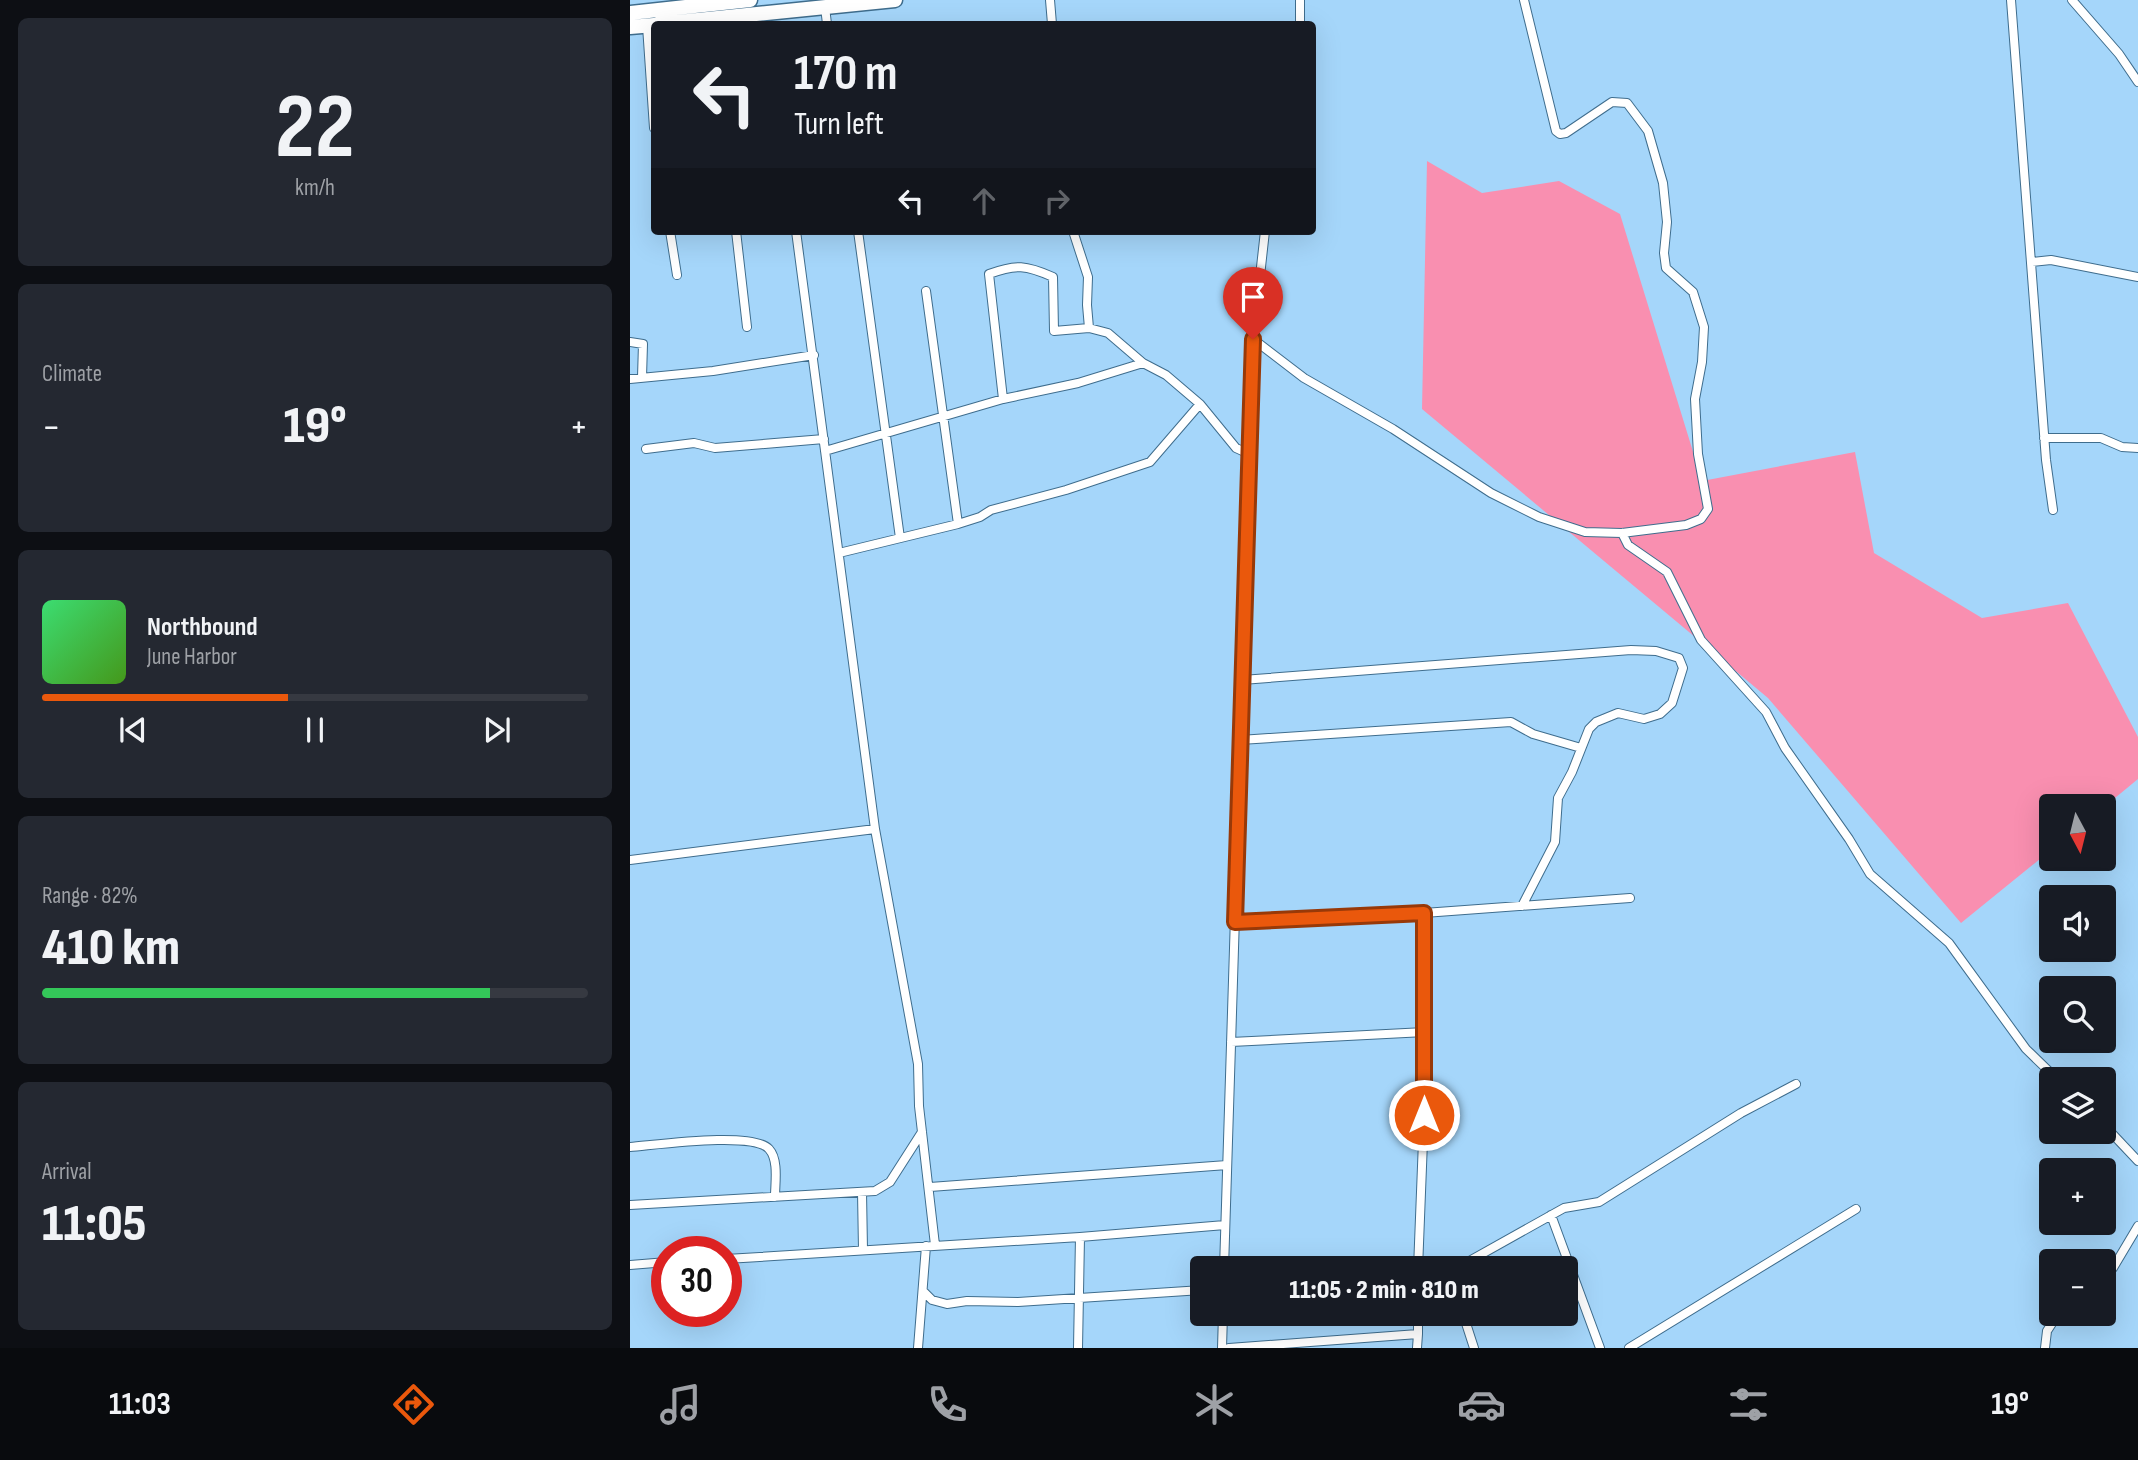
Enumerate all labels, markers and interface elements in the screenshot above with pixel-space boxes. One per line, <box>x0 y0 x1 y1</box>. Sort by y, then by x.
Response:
text: 170 m <box>794 45 898 104</box>
icon: left <box>679 49 770 140</box>
text: 22 <box>275 74 355 183</box>
text: Turn left <box>794 105 884 144</box>
text: km/h <box>295 174 335 202</box>
icon: left <box>892 182 930 220</box>
icon: ahead <box>965 182 1003 220</box>
icon: right <box>1038 182 1076 220</box>
pin <box>1223 267 1283 339</box>
icon: arrive <box>1234 278 1272 316</box>
text: Climate <box>42 360 102 388</box>
text: 19° <box>283 395 347 458</box>
text: − <box>42 405 61 450</box>
text: + <box>569 405 588 450</box>
text: Northbound <box>147 612 258 643</box>
text: June Harbor <box>147 643 237 671</box>
icon: previous <box>114 711 152 749</box>
icon: pause <box>296 711 334 749</box>
icon: next <box>478 711 516 749</box>
north arrow <box>2039 794 2116 872</box>
map controls <box>2039 794 2116 1326</box>
text: Range · 82% <box>42 882 138 910</box>
button: sound <box>2039 885 2116 962</box>
text: 410 km <box>42 917 180 980</box>
button: search <box>2039 976 2116 1053</box>
button: layers <box>2039 1067 2116 1144</box>
position arrow <box>1387 1078 1461 1152</box>
text: Arrival <box>42 1158 91 1186</box>
button: + <box>2039 1158 2116 1235</box>
text: 11:05 <box>42 1193 146 1256</box>
speed limit sign: 30 <box>651 1236 742 1327</box>
button: − <box>2039 1249 2116 1326</box>
text: 11:05 · 2 min · 810 m <box>1289 1275 1479 1306</box>
icon: directions <box>389 1380 438 1429</box>
icon: music <box>656 1380 705 1429</box>
icon: phone <box>923 1380 972 1429</box>
icon: climate <box>1190 1380 1239 1429</box>
icon: car <box>1457 1380 1506 1429</box>
icon: filters <box>1724 1380 1773 1429</box>
text: 11:03 <box>109 1385 171 1424</box>
text: 19° <box>1991 1385 2029 1424</box>

